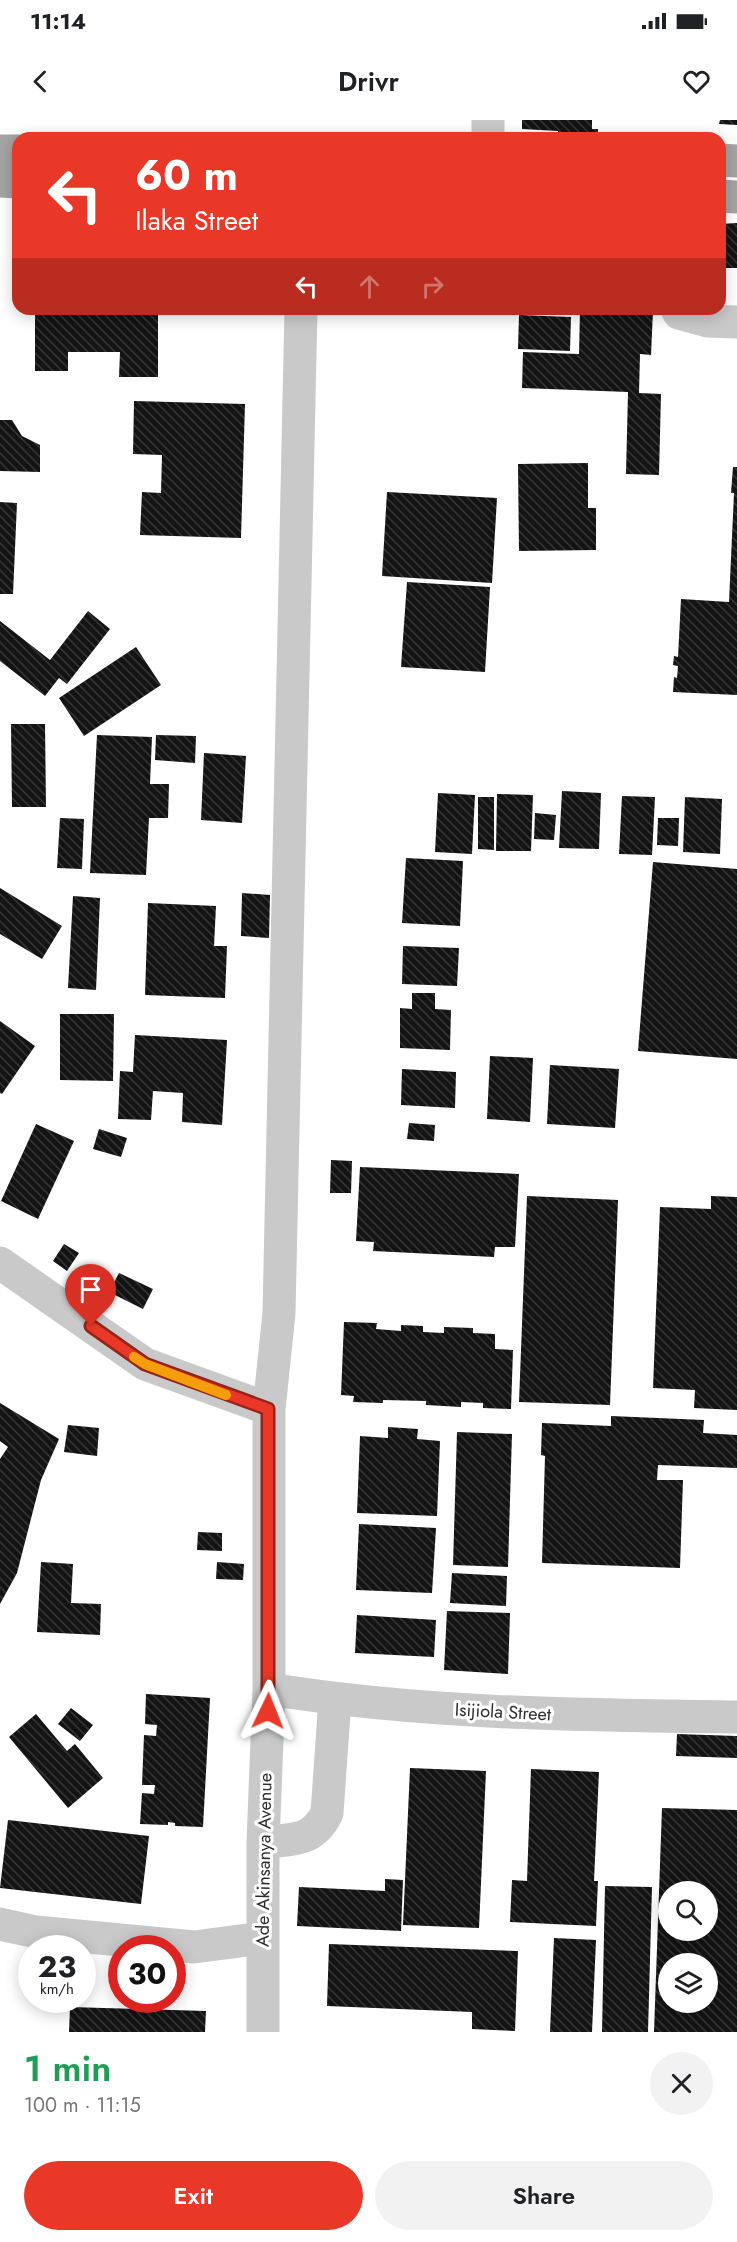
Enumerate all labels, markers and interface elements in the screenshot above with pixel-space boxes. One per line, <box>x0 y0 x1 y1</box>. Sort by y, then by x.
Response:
text: 11:14 <box>30 5 86 37</box>
text: Drivr <box>338 62 399 101</box>
icon: back <box>24 65 57 98</box>
icon: heart <box>680 65 713 98</box>
text: 60 m <box>135 145 238 206</box>
icon: left <box>36 156 114 234</box>
text: Ilaka Street <box>135 201 258 240</box>
icon: left <box>290 270 323 303</box>
icon: ahead <box>353 270 386 303</box>
icon: right <box>416 270 449 303</box>
pin <box>65 1264 116 1326</box>
icon: arrive <box>74 1273 107 1306</box>
position arrow <box>236 1679 300 1743</box>
street label: Isijiola Street <box>454 1696 553 1728</box>
street label: Ade Akinsanya Avenue <box>249 1773 279 1947</box>
map controls <box>658 1881 718 2013</box>
button: search <box>658 1881 718 1941</box>
speed limit sign: 30 <box>108 1935 186 2013</box>
text: 23 <box>38 1945 76 1988</box>
button: layers <box>658 1953 718 2013</box>
text: km/h <box>40 1978 74 2000</box>
text: 1 min <box>24 2042 111 2094</box>
button: close <box>650 2052 713 2115</box>
text: 100 m · 11:15 <box>24 2091 141 2120</box>
button: Exit <box>24 2161 363 2230</box>
button: Share <box>375 2161 713 2230</box>

